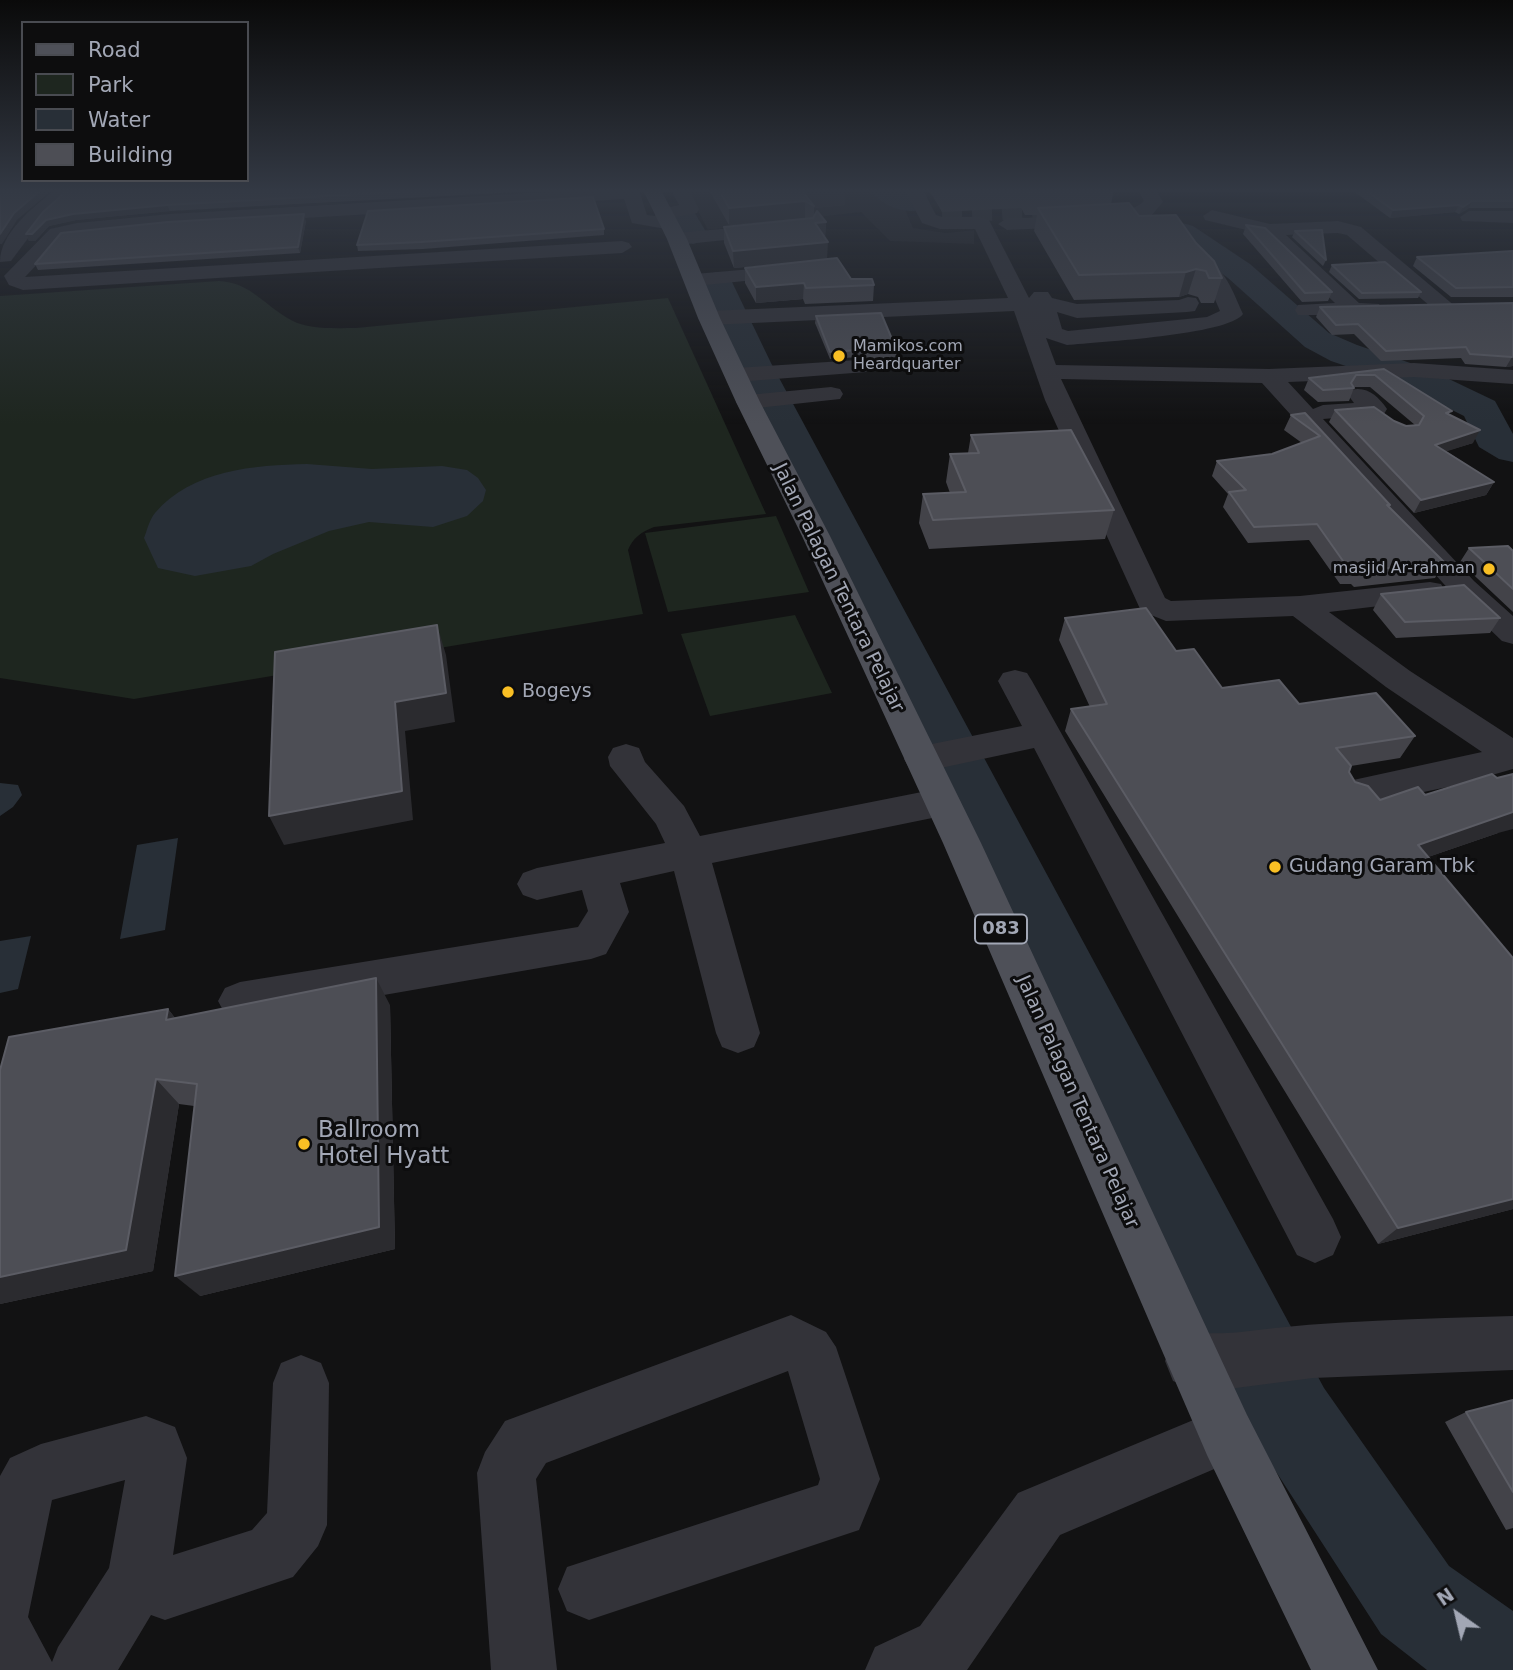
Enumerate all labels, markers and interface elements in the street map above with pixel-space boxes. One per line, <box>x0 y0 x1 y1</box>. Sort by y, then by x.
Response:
legend <box>21 21 248 182</box>
text: Road <box>88 38 141 62</box>
text: Park <box>88 73 133 97</box>
text: Water <box>88 108 150 132</box>
text: Building <box>88 143 173 167</box>
place label: Mamikos.com Heardquarter <box>853 337 963 375</box>
marker: Mamikos.com Heardquarter <box>831 348 847 364</box>
street label: Jalan Palagan Tentara Pelajar <box>768 460 908 716</box>
place label: masjid Ar-rahman <box>1333 559 1475 579</box>
marker: masjid Ar-rahman <box>1481 561 1497 577</box>
place label: Bogeys <box>522 681 592 703</box>
marker: Bogeys <box>500 684 516 700</box>
place label: Gudang Garam Tbk <box>1289 856 1475 878</box>
marker: Gudang Garam Tbk <box>1267 859 1283 875</box>
road number: 083 <box>975 914 1027 944</box>
street label: Jalan Palagan Tentara Pelajar <box>1011 972 1143 1232</box>
place label: Ballroom Hotel Hyatt <box>318 1117 449 1171</box>
marker: Ballroom Hotel Hyatt <box>296 1136 312 1152</box>
north arrow <box>1422 1579 1492 1649</box>
text: N <box>1433 1583 1458 1610</box>

